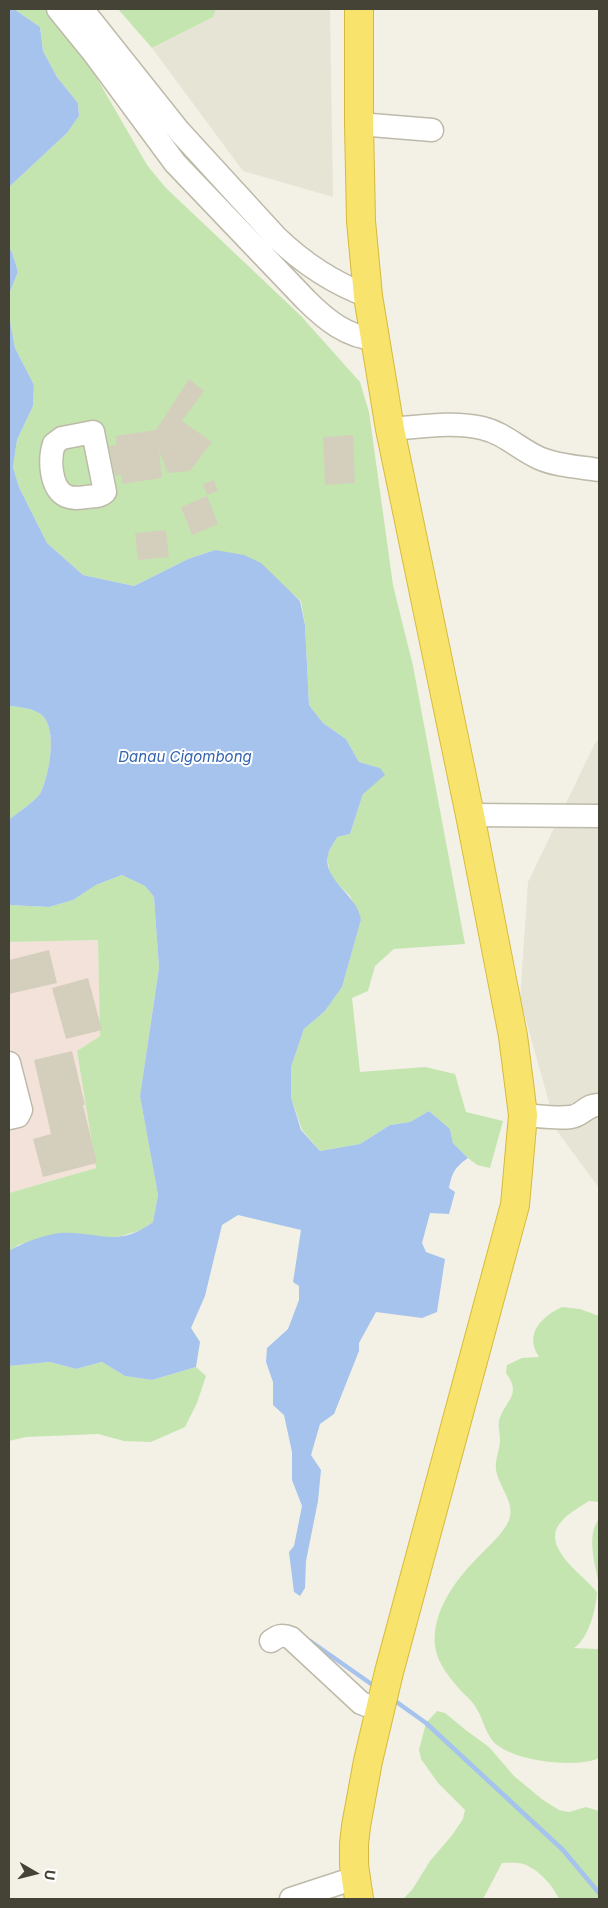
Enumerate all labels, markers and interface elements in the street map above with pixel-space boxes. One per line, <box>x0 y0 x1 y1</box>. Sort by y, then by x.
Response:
water label: Danau Cigombong <box>118 748 252 766</box>
north arrow <box>10 1848 60 1898</box>
text: U <box>41 1869 59 1881</box>

